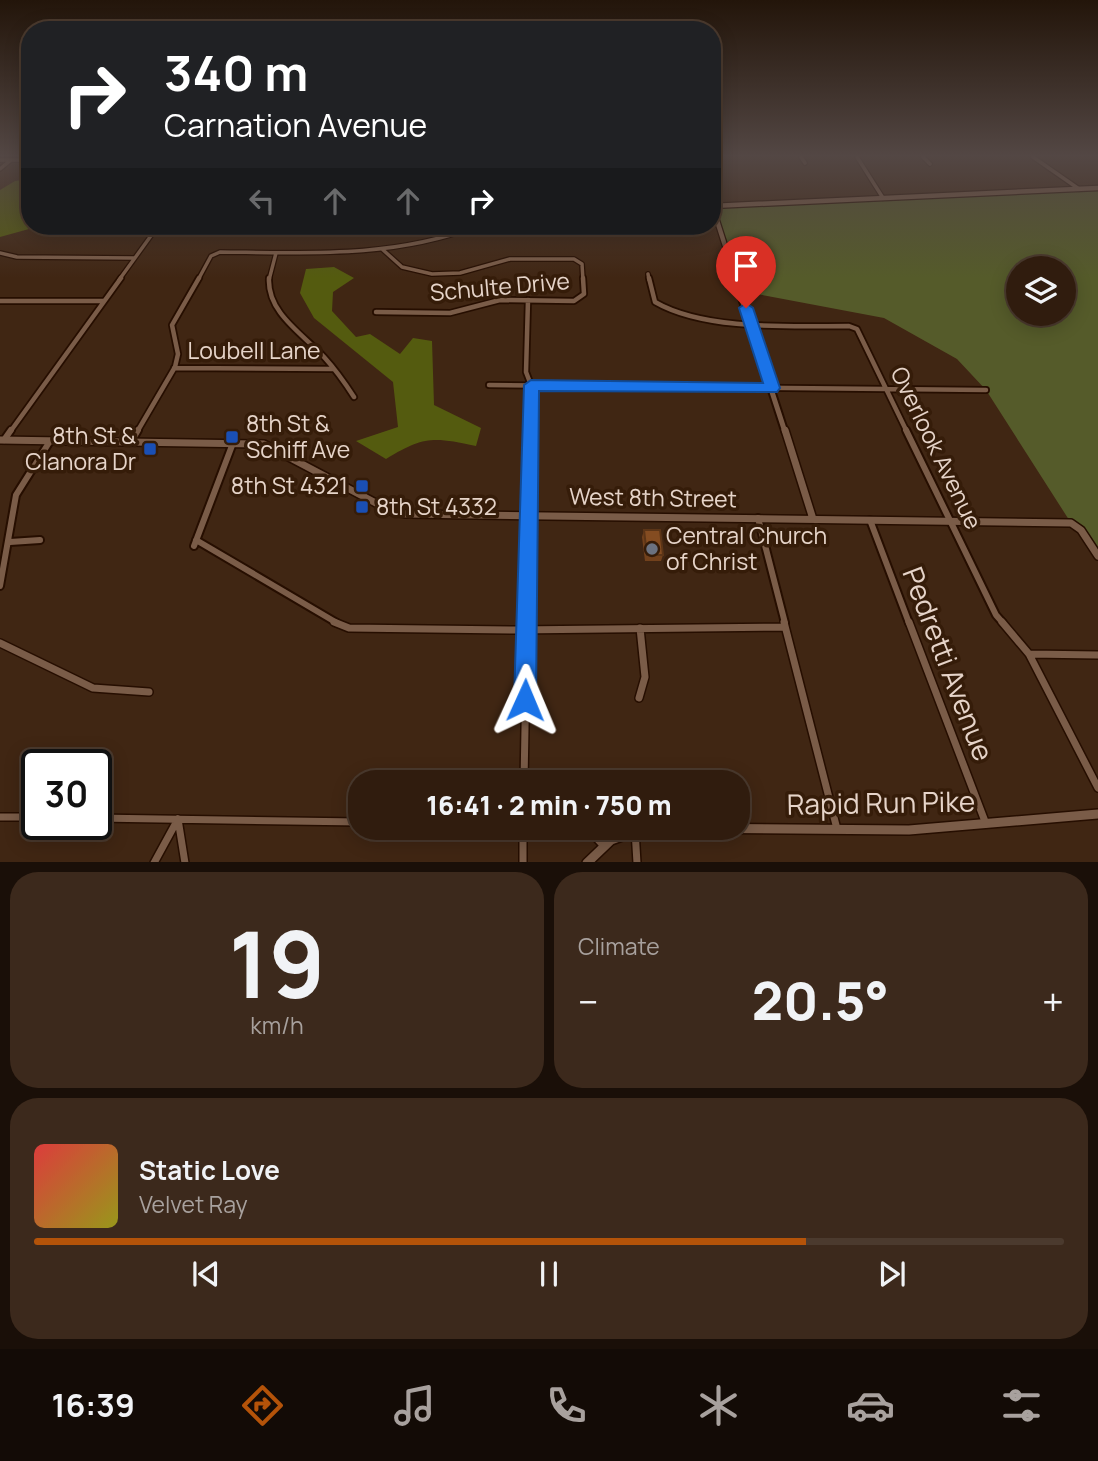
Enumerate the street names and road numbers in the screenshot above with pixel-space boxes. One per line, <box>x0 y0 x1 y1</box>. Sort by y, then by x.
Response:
street label: Schulte Drive <box>429 264 571 308</box>
street label: Loubell Lane <box>188 334 320 366</box>
street label: Overlook Avenue <box>884 361 990 534</box>
street label: West 8th Street <box>569 480 737 514</box>
street label: Pedretti Avenue <box>895 561 1003 766</box>
street label: Rapid Run Pike <box>786 781 976 823</box>

